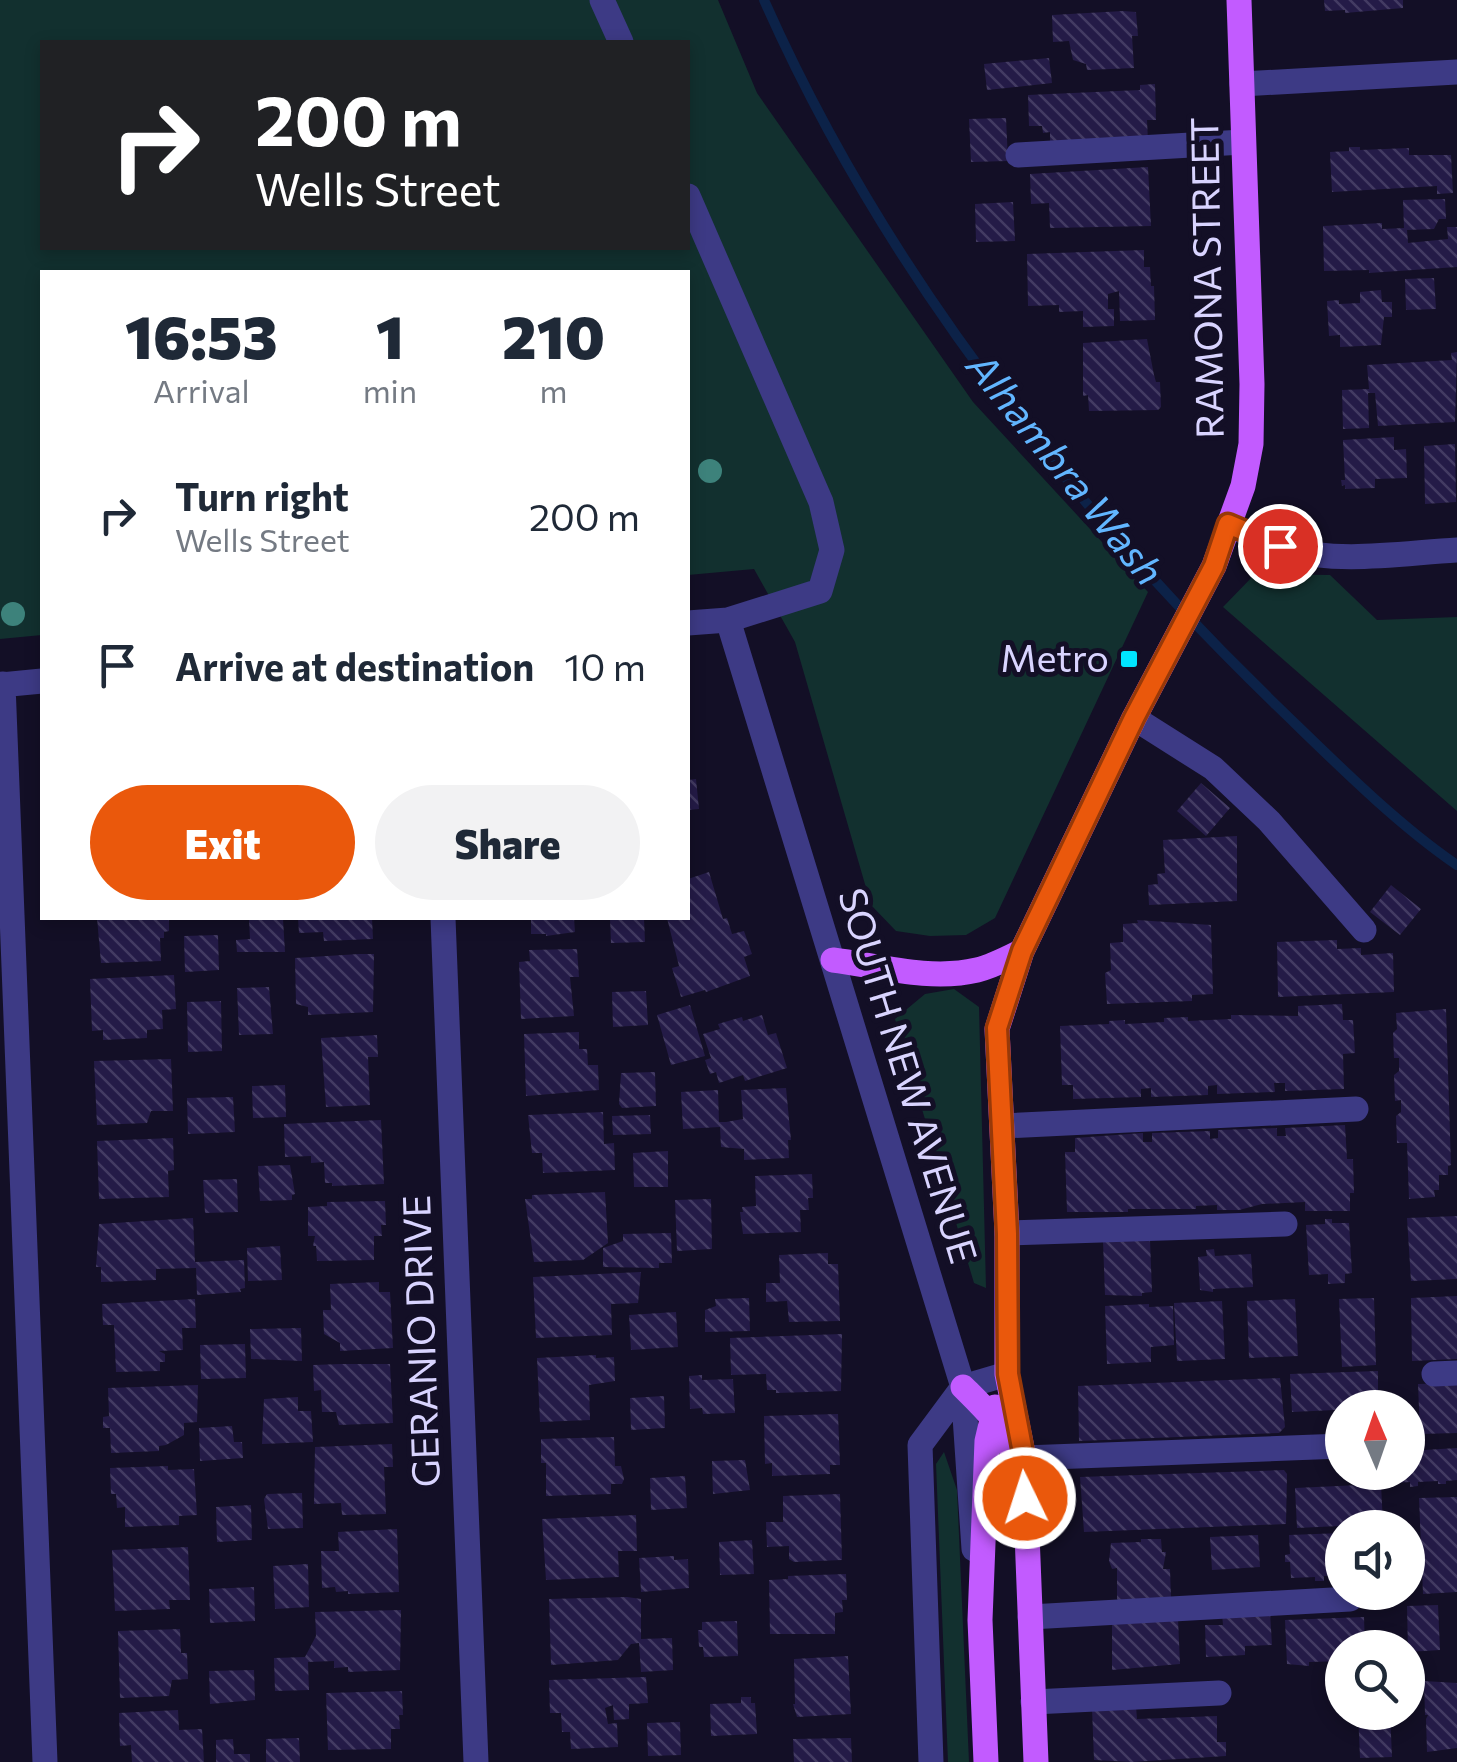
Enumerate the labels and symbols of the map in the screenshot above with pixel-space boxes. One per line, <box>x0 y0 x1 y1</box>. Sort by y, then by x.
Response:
street label: RAMONA STREET <box>1179 117 1232 439</box>
water label: Alhambra Wash <box>958 340 1176 594</box>
pin <box>1238 504 1323 589</box>
place label: Metro <box>1000 633 1109 680</box>
marker: Metro <box>1118 648 1140 670</box>
street label: SOUTH NEW AVENUE <box>830 882 989 1268</box>
street label: GERANIO DRIVE <box>391 1194 448 1488</box>
north arrow <box>1325 1390 1425 1490</box>
position arrow <box>973 1446 1077 1550</box>

